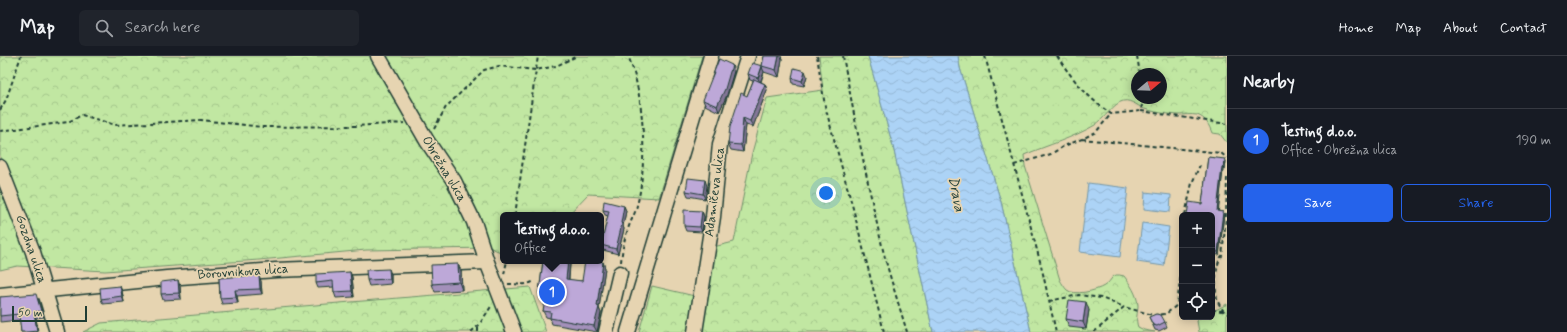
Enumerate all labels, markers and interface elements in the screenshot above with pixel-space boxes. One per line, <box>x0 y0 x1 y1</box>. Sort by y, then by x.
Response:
search box <box>79 10 359 46</box>
text: Map <box>20 15 55 40</box>
icon: search <box>93 17 115 39</box>
text: Search here <box>125 18 200 38</box>
text: Home <box>1339 19 1373 37</box>
text: Map <box>1395 19 1421 37</box>
text: About <box>1443 19 1478 37</box>
text: Contact <box>1500 19 1547 37</box>
north arrow <box>1131 68 1167 104</box>
text: Nearby <box>1243 71 1295 93</box>
text: Testing d.o.o. <box>1281 122 1357 142</box>
text: 1 <box>1253 132 1259 149</box>
text: 190 m <box>1516 132 1551 149</box>
street label: Obrežna ulica <box>418 133 470 205</box>
text: Office · Obrežna ulica <box>1281 142 1397 159</box>
street label: Adamičeva ulica <box>701 146 729 238</box>
water label: Drava <box>944 175 968 213</box>
your location <box>816 183 836 203</box>
button: Save <box>1243 184 1393 222</box>
button: Share <box>1401 184 1551 222</box>
popup <box>500 212 604 264</box>
map controls <box>1179 212 1215 320</box>
button: + <box>1179 212 1215 248</box>
street label: Gozdna ulica <box>11 213 51 286</box>
text: Testing d.o.o. <box>514 220 590 240</box>
text: Office <box>514 240 547 257</box>
button: − <box>1179 248 1215 284</box>
street label: Borovnikova ulica <box>197 260 289 284</box>
pin: 1 <box>539 277 565 307</box>
button: locate <box>1179 284 1215 320</box>
scale bar <box>12 304 87 323</box>
text: 50 m <box>18 306 43 320</box>

